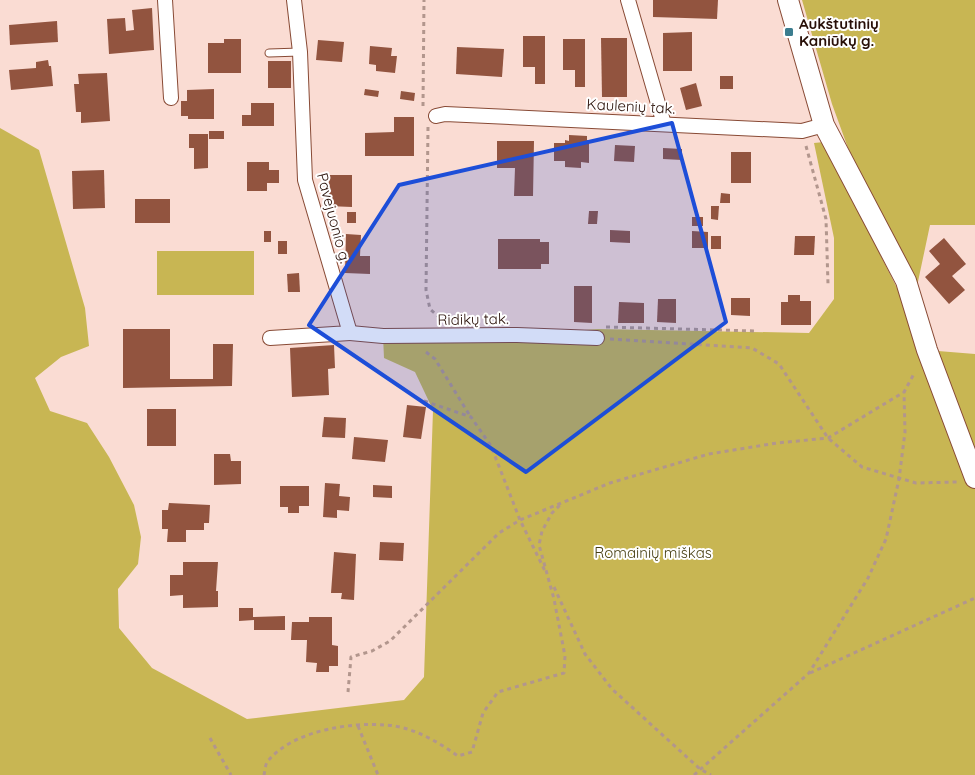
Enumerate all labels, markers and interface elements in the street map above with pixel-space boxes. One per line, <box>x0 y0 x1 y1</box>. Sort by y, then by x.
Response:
place label: Aukštutinių Kaniūkų g. <box>799 14 879 50</box>
marker: Aukštutinių Kaniūkų g. <box>783 26 795 38</box>
street label: Kaulenių tak. <box>586 94 676 118</box>
street label: Pavejuonio g. <box>313 171 355 265</box>
street label: Ridikų tak. <box>437 309 509 329</box>
park label: Romainių miškas <box>594 543 712 562</box>

